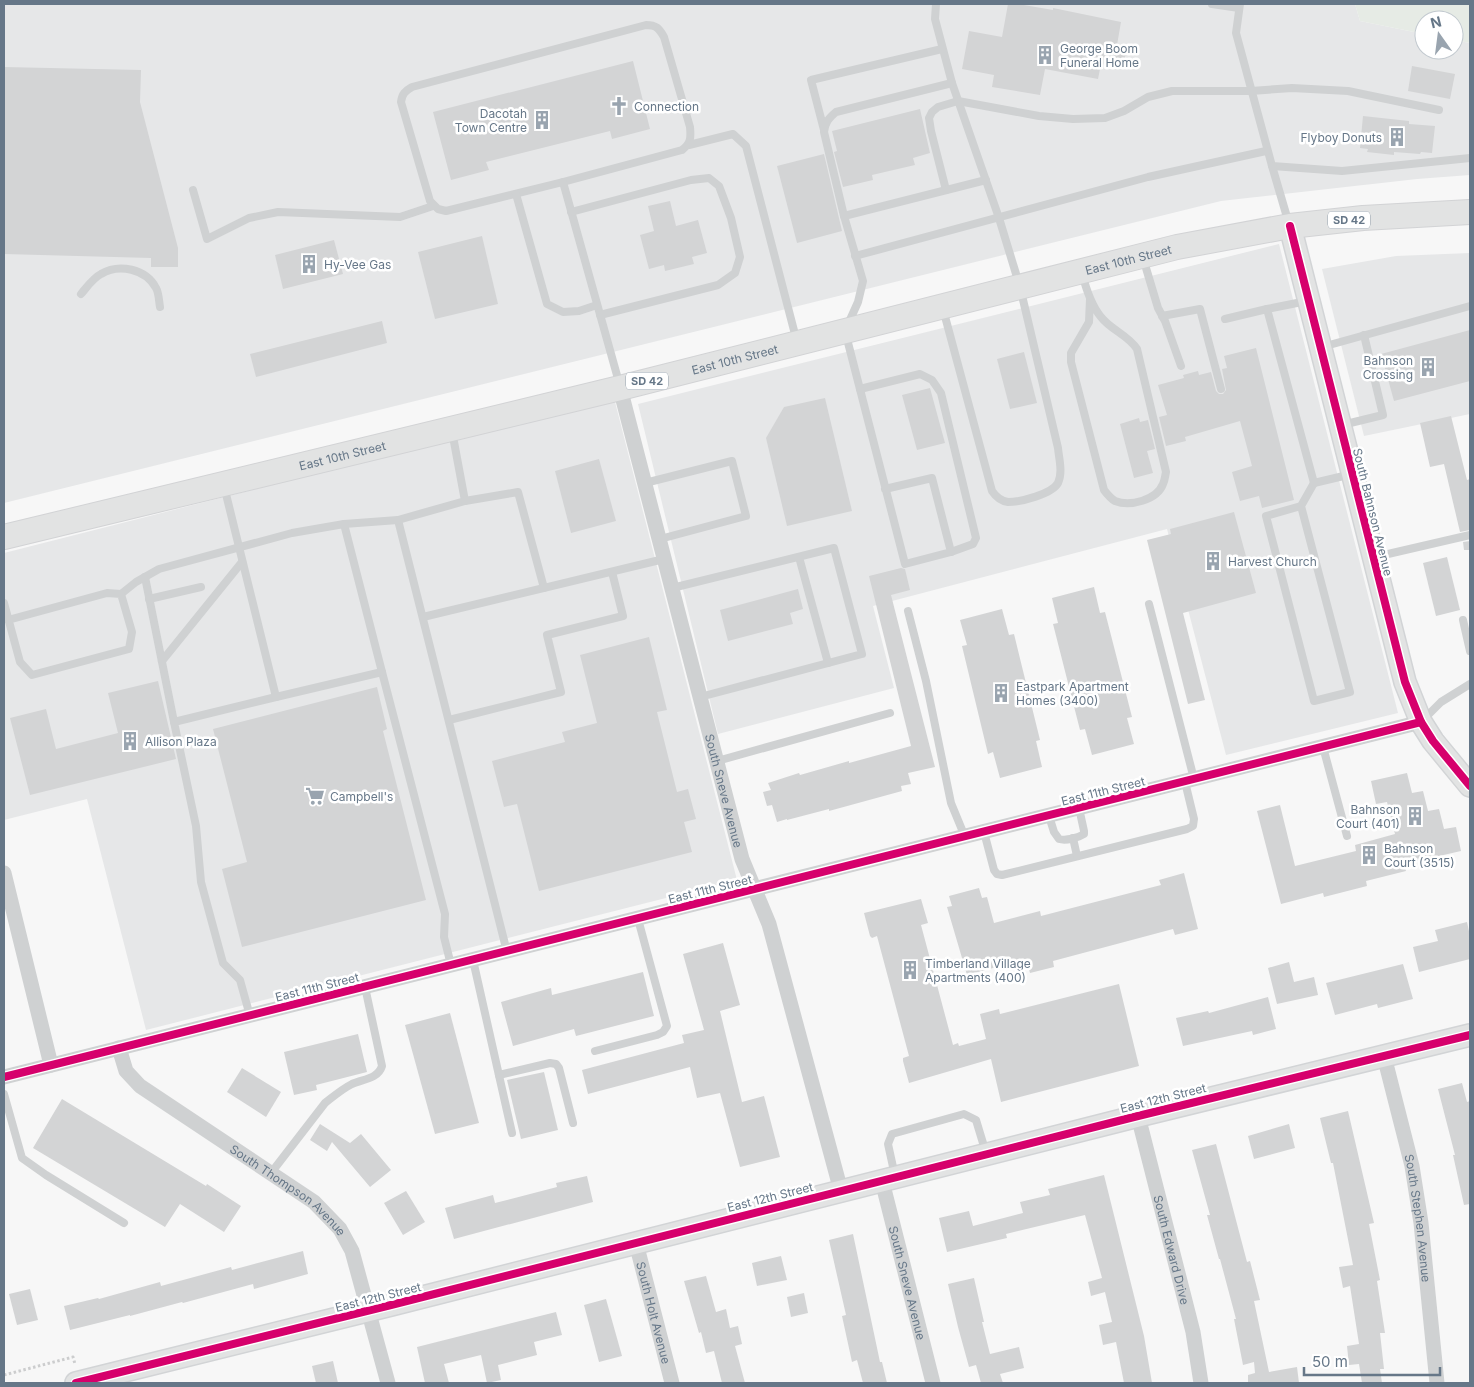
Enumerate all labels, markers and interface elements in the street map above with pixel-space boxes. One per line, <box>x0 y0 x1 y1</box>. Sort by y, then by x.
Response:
north arrow <box>1414 10 1464 60</box>
text: N <box>1429 12 1443 31</box>
place label: George Boom Funeral Home <box>1060 41 1139 70</box>
building icon: George Boom Funeral Home <box>1034 44 1056 66</box>
church icon: Connection <box>608 95 630 117</box>
place label: Connection <box>634 99 699 114</box>
place label: Dacotah Town Centre <box>455 106 527 135</box>
building icon: Dacotah Town Centre <box>531 109 553 131</box>
building icon: Flyboy Donuts <box>1386 126 1408 148</box>
place label: Flyboy Donuts <box>1301 130 1382 145</box>
road number: SD 42 <box>1328 212 1370 228</box>
street label: East 10th Street <box>1083 241 1173 277</box>
building icon: Hy-Vee Gas <box>298 253 320 275</box>
place label: Hy-Vee Gas <box>324 257 391 272</box>
street label: East 10th Street <box>690 341 779 377</box>
place label: Bahnson Crossing <box>1363 353 1413 382</box>
building icon: Bahnson Crossing <box>1417 356 1439 378</box>
road number: SD 42 <box>626 372 668 390</box>
street label: East 10th Street <box>297 437 387 473</box>
street label: South Bahnson Avenue <box>1350 446 1396 578</box>
building icon: Harvest Church <box>1202 550 1224 572</box>
place label: Harvest Church <box>1228 554 1317 569</box>
place label: Eastpark Apartment Homes (3400) <box>1016 679 1129 708</box>
building icon: Eastpark Apartment Homes (3400) <box>990 682 1012 704</box>
building icon: Allison Plaza <box>119 730 141 752</box>
street label: South Sneve Avenue <box>702 732 746 849</box>
place label: Allison Plaza <box>145 734 217 749</box>
street label: East 11th Street <box>1060 773 1147 809</box>
supermarket icon: Campbell's <box>304 785 326 807</box>
place label: Campbell's <box>330 789 393 804</box>
place label: Bahnson Court (401) <box>1336 802 1400 831</box>
building icon: Bahnson Court (401) <box>1404 805 1426 827</box>
place label: Bahnson Court (3515) <box>1384 841 1455 870</box>
building icon: Bahnson Court (3515) <box>1358 844 1380 866</box>
street label: East 11th Street <box>667 871 754 907</box>
place label: Timberland Village Apartments (400) <box>925 956 1031 985</box>
building icon: Timberland Village Apartments (400) <box>899 959 921 981</box>
street label: East 11th Street <box>274 969 361 1005</box>
street label: East 12th Street <box>1118 1080 1208 1116</box>
street label: South Thompson Avenue <box>227 1141 350 1238</box>
street label: South Stephen Avenue <box>1402 1152 1434 1283</box>
street label: East 12th Street <box>725 1179 815 1215</box>
street label: South Edward Drive <box>1151 1193 1193 1306</box>
street label: South Sneve Avenue <box>886 1224 929 1341</box>
street label: South Holt Avenue <box>634 1260 674 1366</box>
street label: East 12th Street <box>333 1279 423 1315</box>
scale bar <box>1304 1344 1440 1376</box>
text: 50 m <box>1312 1352 1348 1371</box>

